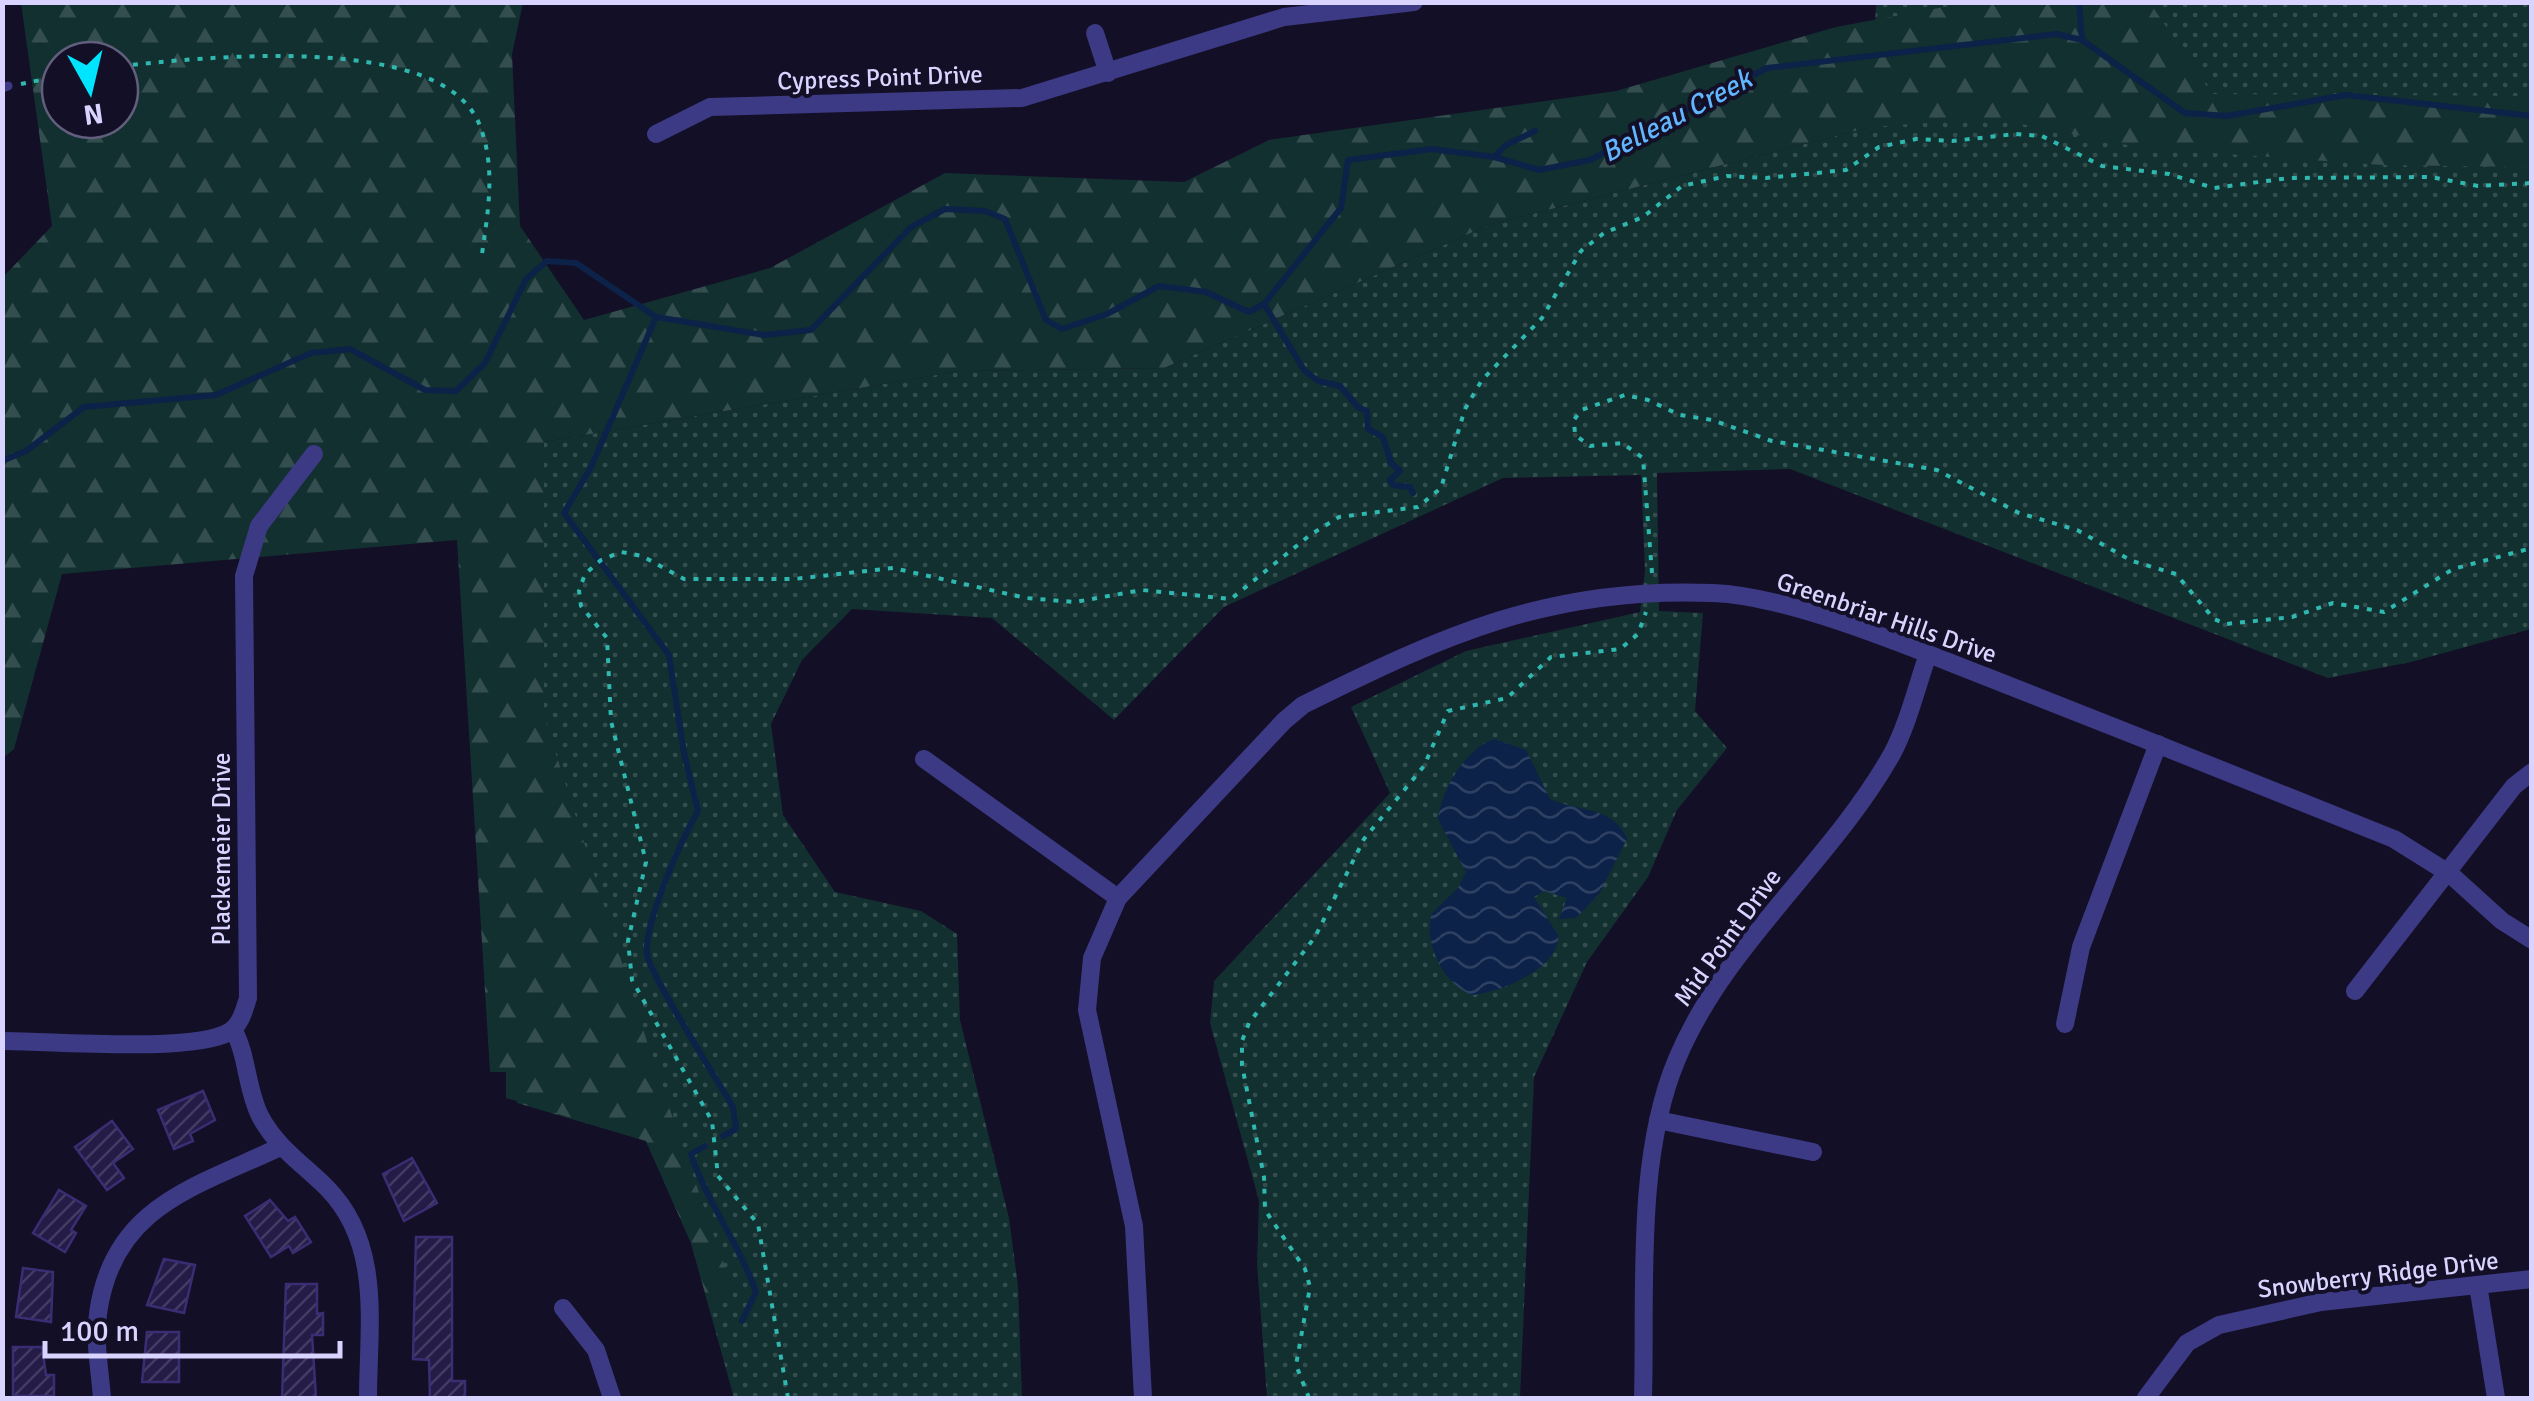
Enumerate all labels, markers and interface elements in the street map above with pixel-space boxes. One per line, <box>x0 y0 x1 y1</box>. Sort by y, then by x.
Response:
north arrow <box>40 40 140 140</box>
street label: Cypress Point Drive <box>777 58 983 97</box>
water label: Belleau Creek <box>1596 61 1760 170</box>
text: N <box>81 96 105 132</box>
street label: Greenbriar Hills Drive <box>1773 565 2001 670</box>
street label: Plackemeier Drive <box>206 753 237 945</box>
street label: Mid Point Drive <box>1667 862 1788 1012</box>
street label: Snowberry Ridge Drive <box>2256 1244 2500 1305</box>
scale bar <box>45 1296 340 1358</box>
text: 100 m <box>60 1313 139 1350</box>

